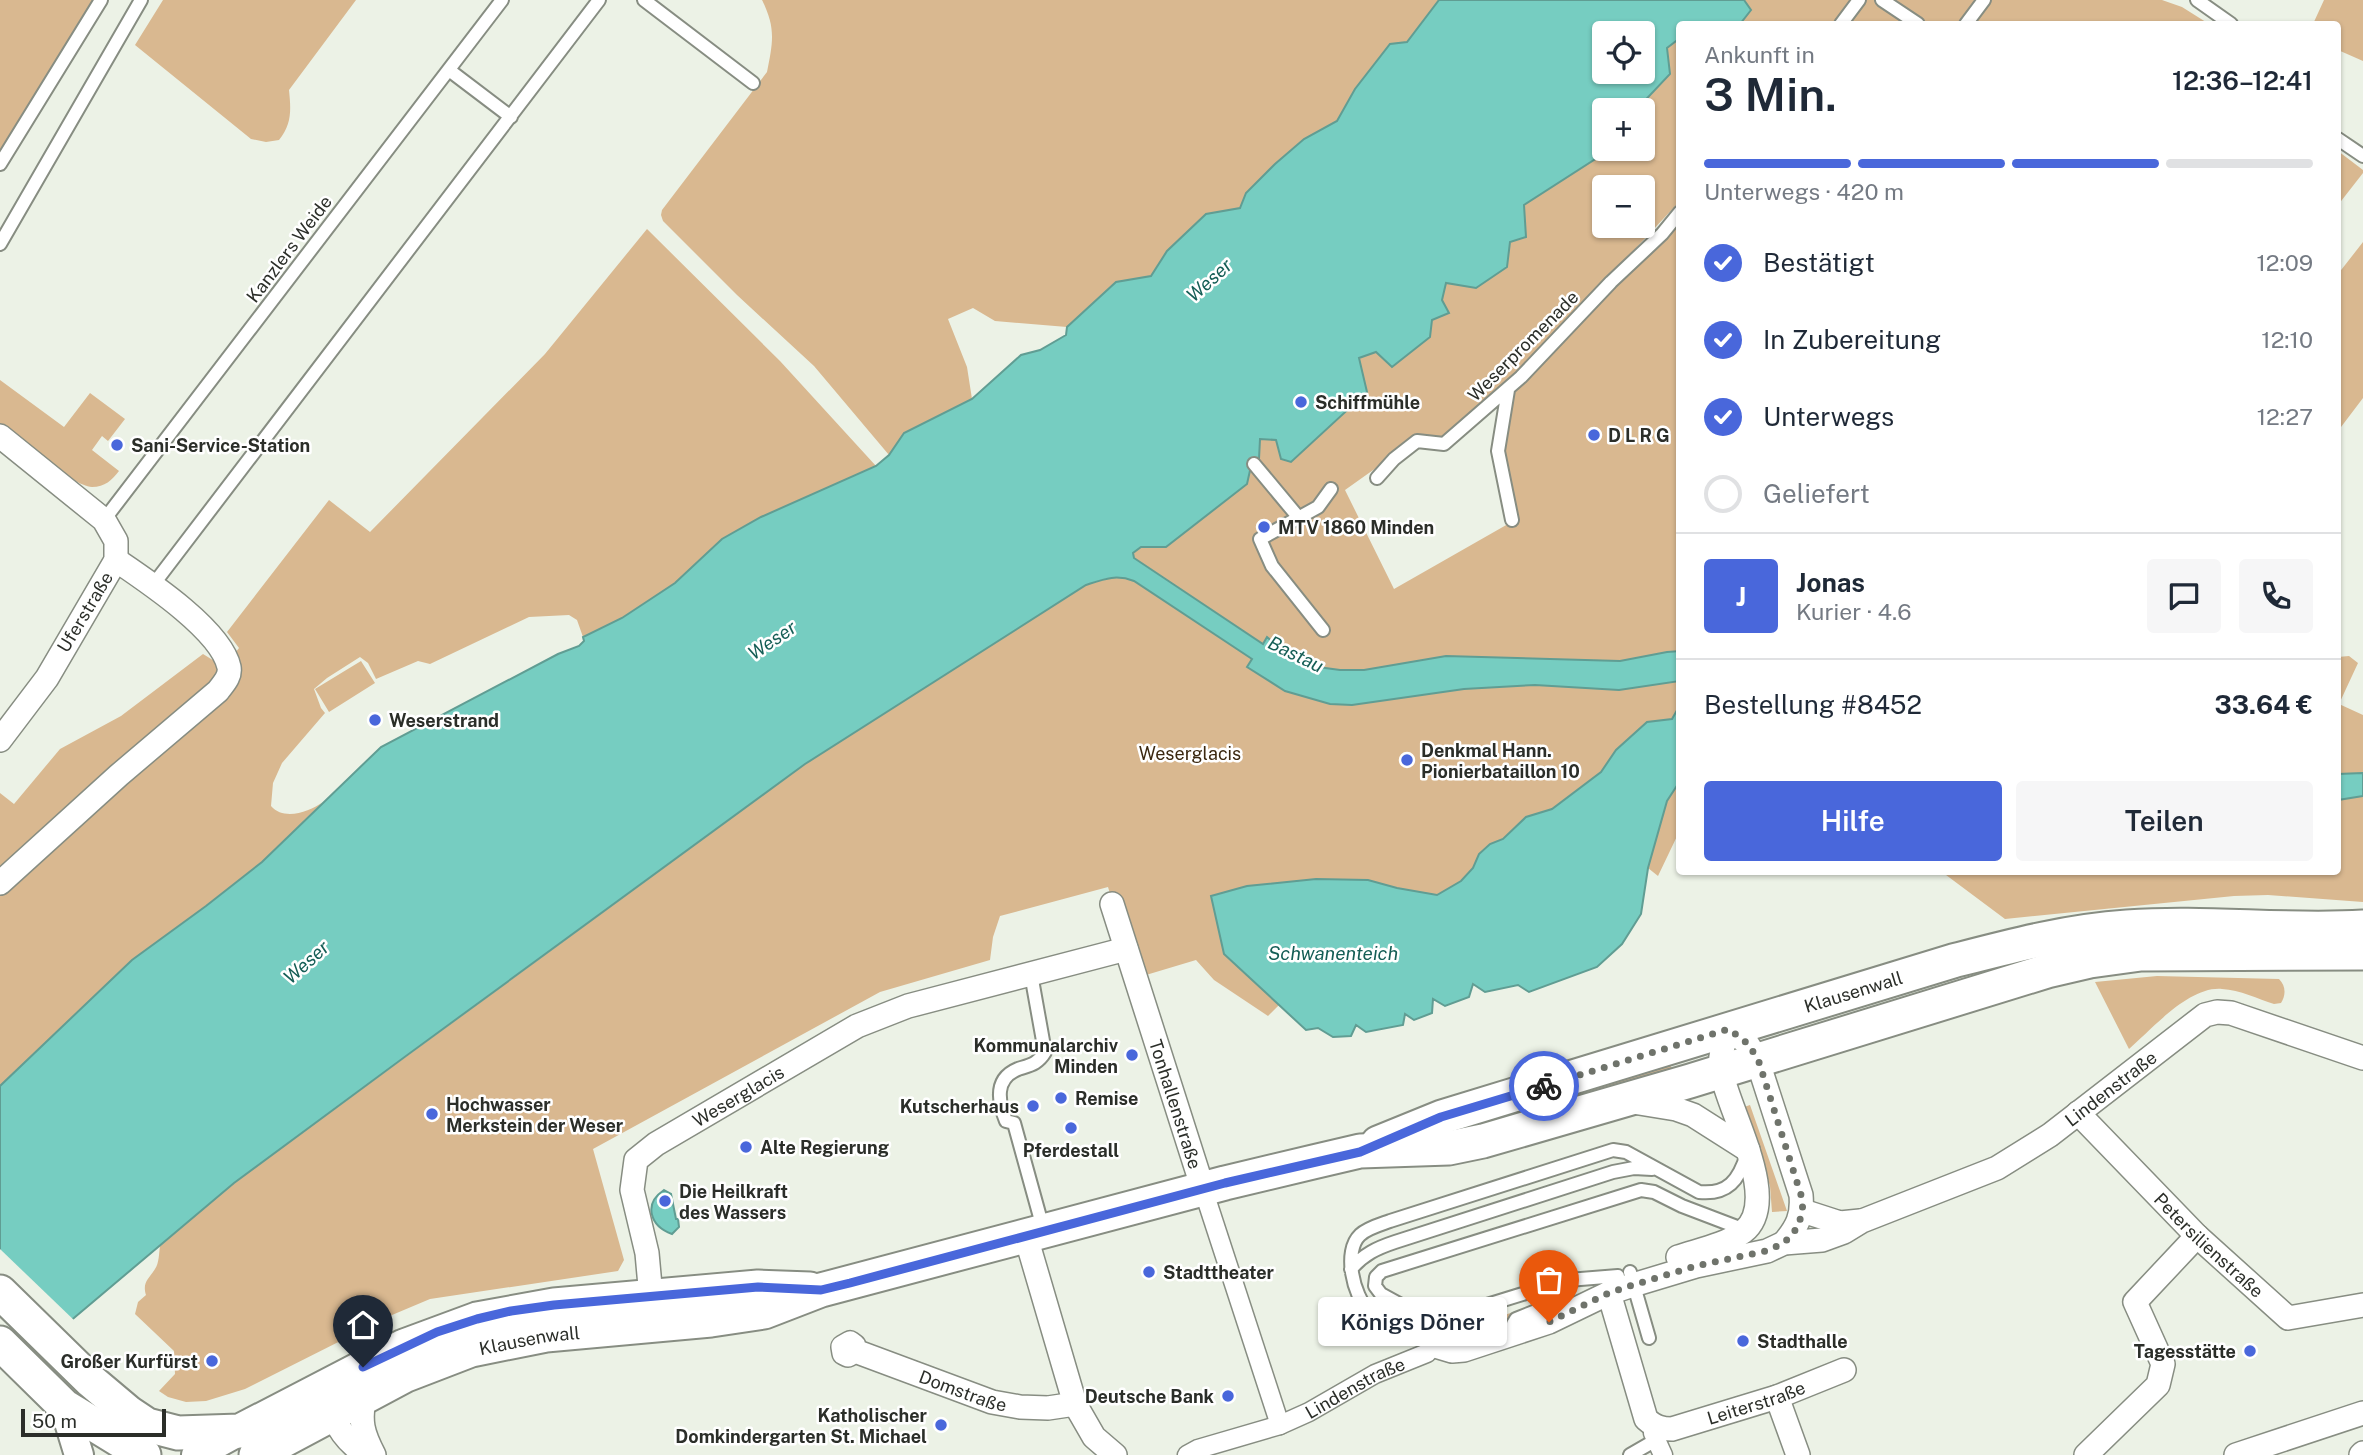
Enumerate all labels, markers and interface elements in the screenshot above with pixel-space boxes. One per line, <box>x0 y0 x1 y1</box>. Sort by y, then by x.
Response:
map controls <box>1592 21 1655 238</box>
button: locate <box>1592 21 1655 84</box>
text: Ankunft in <box>1704 41 1815 68</box>
text: 12:36–12:41 <box>2172 65 2313 96</box>
text: 3 Min. <box>1704 67 1837 121</box>
button: + <box>1592 98 1655 161</box>
button: − <box>1592 175 1655 238</box>
text: Unterwegs · 420 m <box>1704 178 1904 205</box>
street label: Kanzlers Weide <box>242 191 336 307</box>
icon: check <box>1704 244 1742 282</box>
text: Bestätigt <box>1763 247 1875 278</box>
text: 12:09 <box>2256 249 2313 276</box>
water label: Weser <box>1182 253 1237 306</box>
street label: Weserpromenade <box>1463 286 1583 406</box>
icon: check <box>1704 321 1742 359</box>
text: In Zubereitung <box>1763 324 1941 355</box>
text: 12:10 <box>2261 326 2313 353</box>
place label: Schiffmühle <box>1315 392 1420 413</box>
marker: Schiffmühle <box>1293 394 1309 410</box>
icon: check <box>1704 398 1742 436</box>
text: Unterwegs <box>1763 401 1894 432</box>
text: 12:27 <box>2257 403 2313 430</box>
place label: D L R G <box>1608 425 1670 446</box>
marker: D L R G <box>1586 427 1602 443</box>
place label: Sani-Service-Station <box>131 435 310 456</box>
marker: Sani-Service-Station <box>109 437 125 453</box>
text: Geliefert <box>1763 478 1870 509</box>
place label: MTV 1860 Minden <box>1278 517 1434 538</box>
marker: MTV 1860 Minden <box>1256 519 1272 535</box>
button: chat <box>2147 559 2221 633</box>
button: phone <box>2239 559 2313 633</box>
text: Jonas <box>1796 567 1865 598</box>
street label: Uferstraße <box>53 568 117 656</box>
text: J <box>1736 581 1746 612</box>
text: Kurier · 4.6 <box>1796 598 1911 625</box>
water label: Weser <box>744 615 801 664</box>
water label: Bastau <box>1265 631 1327 677</box>
text: Bestellung #8452 <box>1704 689 1922 720</box>
text: 33.64 € <box>2215 689 2313 720</box>
place label: Weserstrand <box>389 710 499 731</box>
marker: Weserstrand <box>367 712 383 728</box>
place label: Denkmal Hann. Pionierbataillon 10 <box>1421 740 1580 782</box>
park label: Weserglacis <box>1139 743 1241 764</box>
marker: Denkmal Hann. Pionierbataillon 10 <box>1399 752 1415 768</box>
button: Hilfe <box>1704 781 2002 861</box>
button: Teilen <box>2016 781 2313 861</box>
water label: Weser <box>279 935 334 988</box>
water label: Schwanenteich <box>1268 942 1398 964</box>
street label: Klausenwall <box>1801 967 1905 1016</box>
place label: Kommunalarchiv Minden <box>973 1035 1119 1077</box>
street label: Tonhallenstraße <box>1145 1037 1206 1171</box>
street label: Lindenstraße <box>2060 1046 2160 1130</box>
marker: Kommunalarchiv Minden <box>1124 1047 1140 1063</box>
courier <box>1509 1051 1579 1121</box>
street label: Weserglacis <box>689 1061 787 1131</box>
icon: bike <box>1525 1067 1563 1105</box>
place label: Remise <box>1075 1088 1138 1109</box>
marker: Remise <box>1053 1090 1069 1106</box>
place label: Hochwasser Merkstein der Weser <box>446 1094 624 1136</box>
place label: Kutscherhaus <box>900 1096 1019 1117</box>
marker: Kutscherhaus <box>1025 1098 1041 1114</box>
marker: Hochwasser Merkstein der Weser <box>424 1106 440 1122</box>
marker: Pferdestall <box>1063 1120 1079 1136</box>
place label: Alte Regierung <box>760 1137 889 1158</box>
marker: Alte Regierung <box>738 1139 754 1155</box>
place label: Pferdestall <box>1023 1140 1119 1161</box>
place label: Die Heilkraft des Wassers <box>679 1181 788 1223</box>
street label: Petersilienstraße <box>2150 1188 2268 1301</box>
marker: Die Heilkraft des Wassers <box>657 1193 673 1209</box>
pin <box>1519 1250 1579 1322</box>
icon: bag <box>1530 1261 1568 1299</box>
place label: Stadttheater <box>1163 1262 1275 1283</box>
marker: Stadttheater <box>1141 1264 1157 1280</box>
pin <box>333 1295 393 1367</box>
callout: Königs Döner <box>1318 1298 1507 1346</box>
icon: home <box>344 1306 382 1344</box>
text: Königs Döner <box>1340 1308 1485 1335</box>
street label: Klausenwall <box>477 1321 581 1359</box>
place label: Stadthalle <box>1757 1331 1848 1352</box>
marker: Stadthalle <box>1735 1333 1751 1349</box>
place label: Tagesstätte <box>2134 1341 2236 1362</box>
marker: Tagesstätte <box>2242 1343 2258 1359</box>
place label: Großer Kurfürst <box>60 1351 198 1372</box>
marker: Großer Kurfürst <box>204 1353 220 1369</box>
street label: Lindenstraße <box>1301 1353 1408 1422</box>
street label: Domstraße <box>916 1365 1008 1415</box>
street label: Leiterstraße <box>1704 1376 1808 1428</box>
place label: Deutsche Bank <box>1085 1386 1215 1407</box>
marker: Deutsche Bank <box>1220 1388 1236 1404</box>
place label: Katholischer Domkindergarten St. Michael <box>675 1405 928 1447</box>
scale bar <box>21 1406 166 1438</box>
text: 50 m <box>32 1410 77 1432</box>
marker: Katholischer Domkindergarten St. Michael <box>933 1417 949 1433</box>

